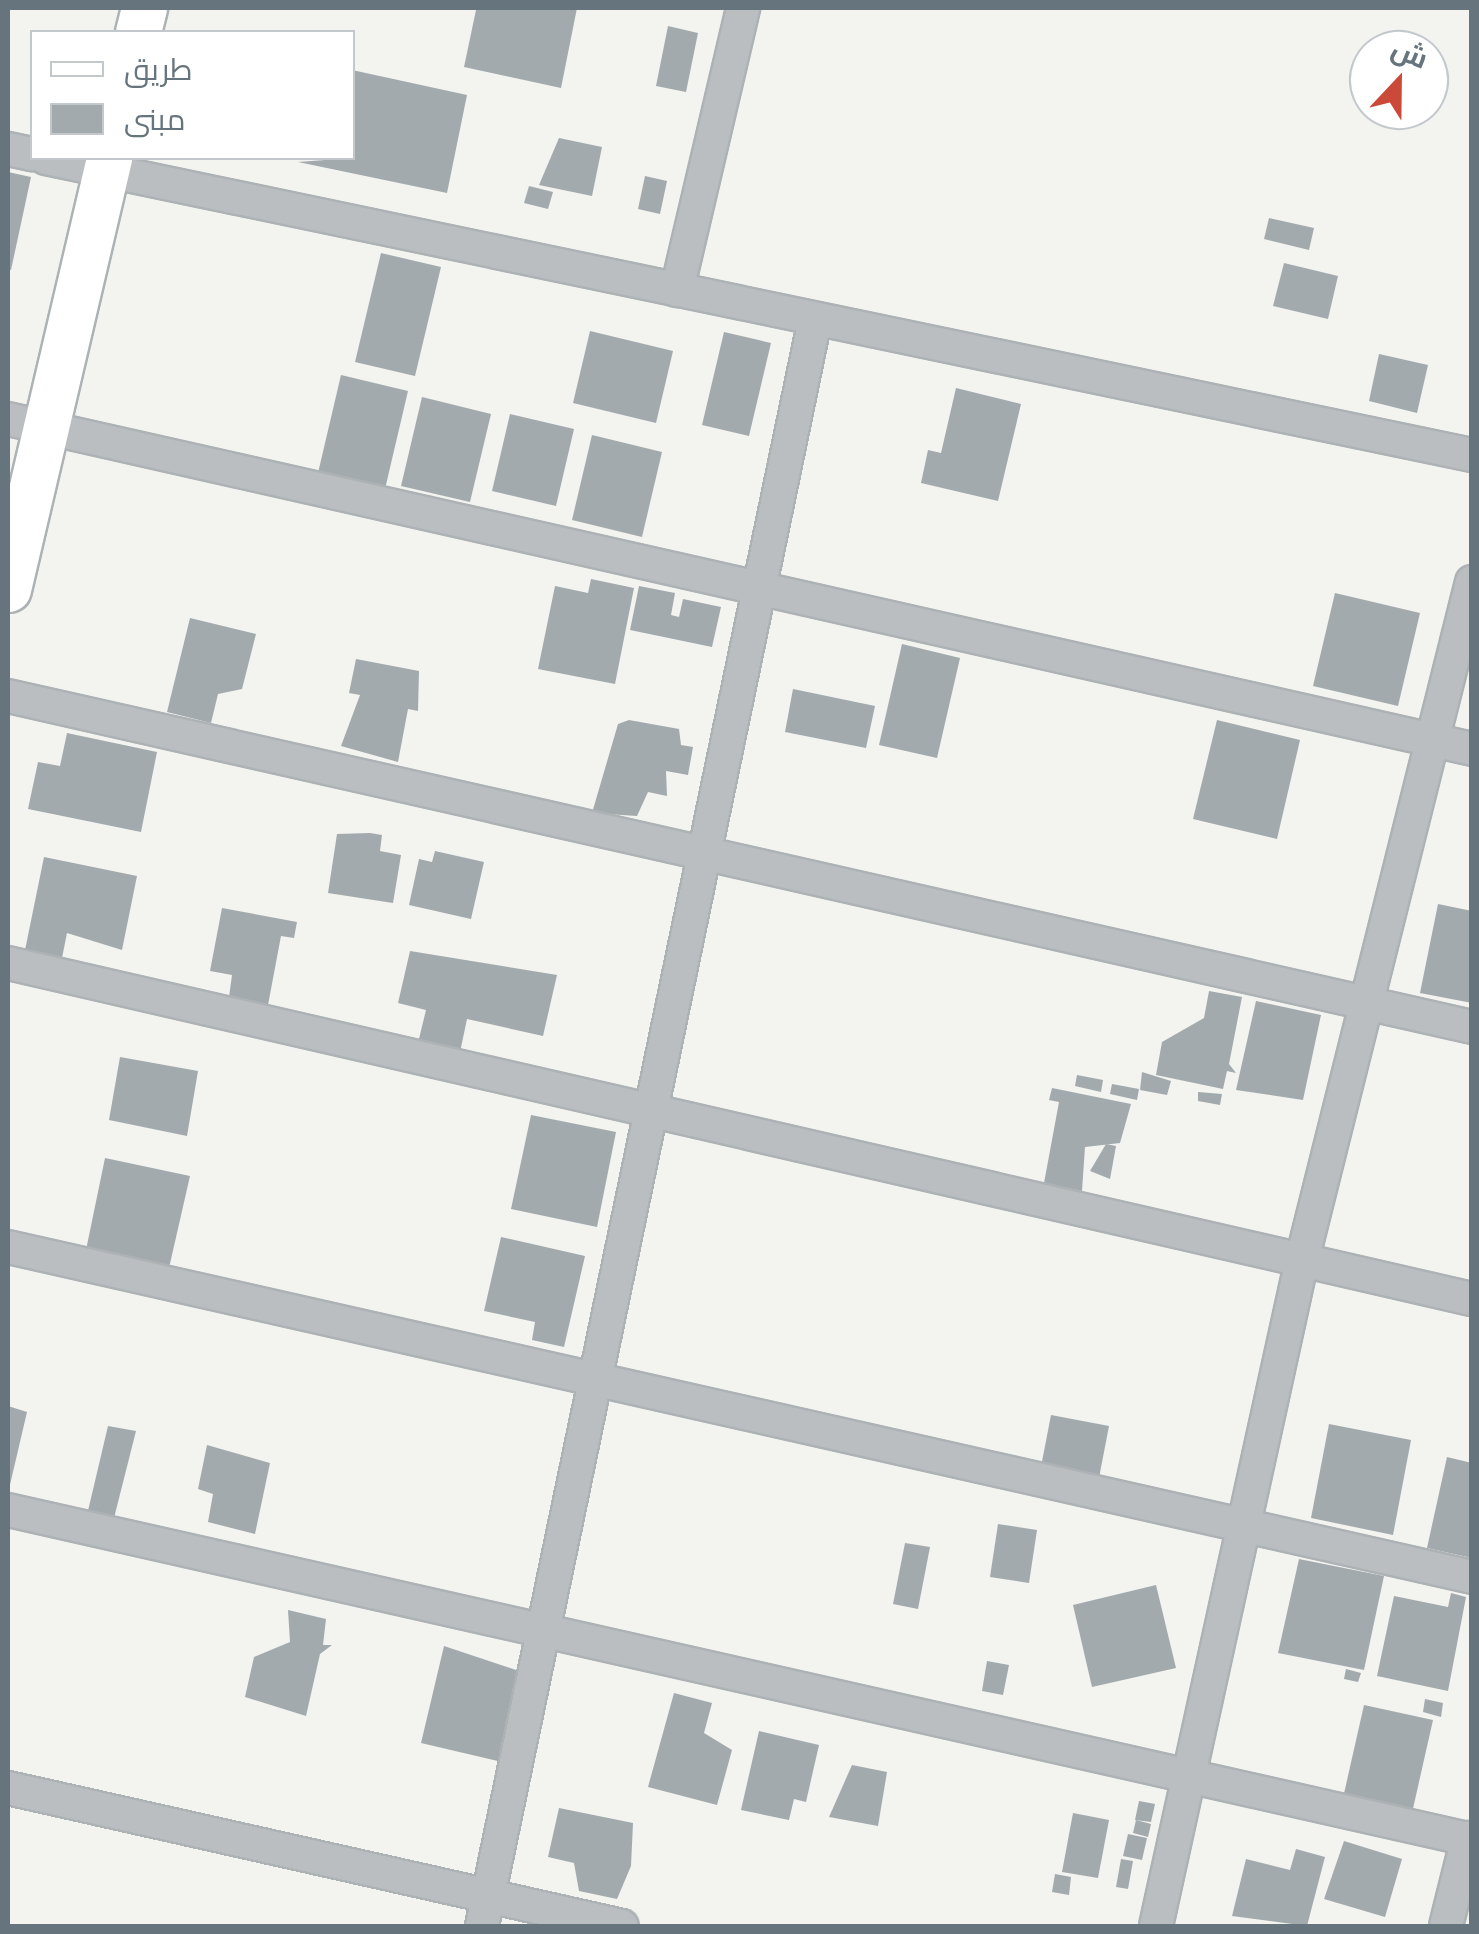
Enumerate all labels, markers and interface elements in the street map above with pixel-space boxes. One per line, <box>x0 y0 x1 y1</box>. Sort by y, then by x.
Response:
text: ش <box>1385 28 1434 79</box>
legend <box>30 30 355 160</box>
north arrow <box>1349 30 1449 130</box>
text: طريق <box>124 48 193 91</box>
text: مبنى <box>124 98 185 141</box>

